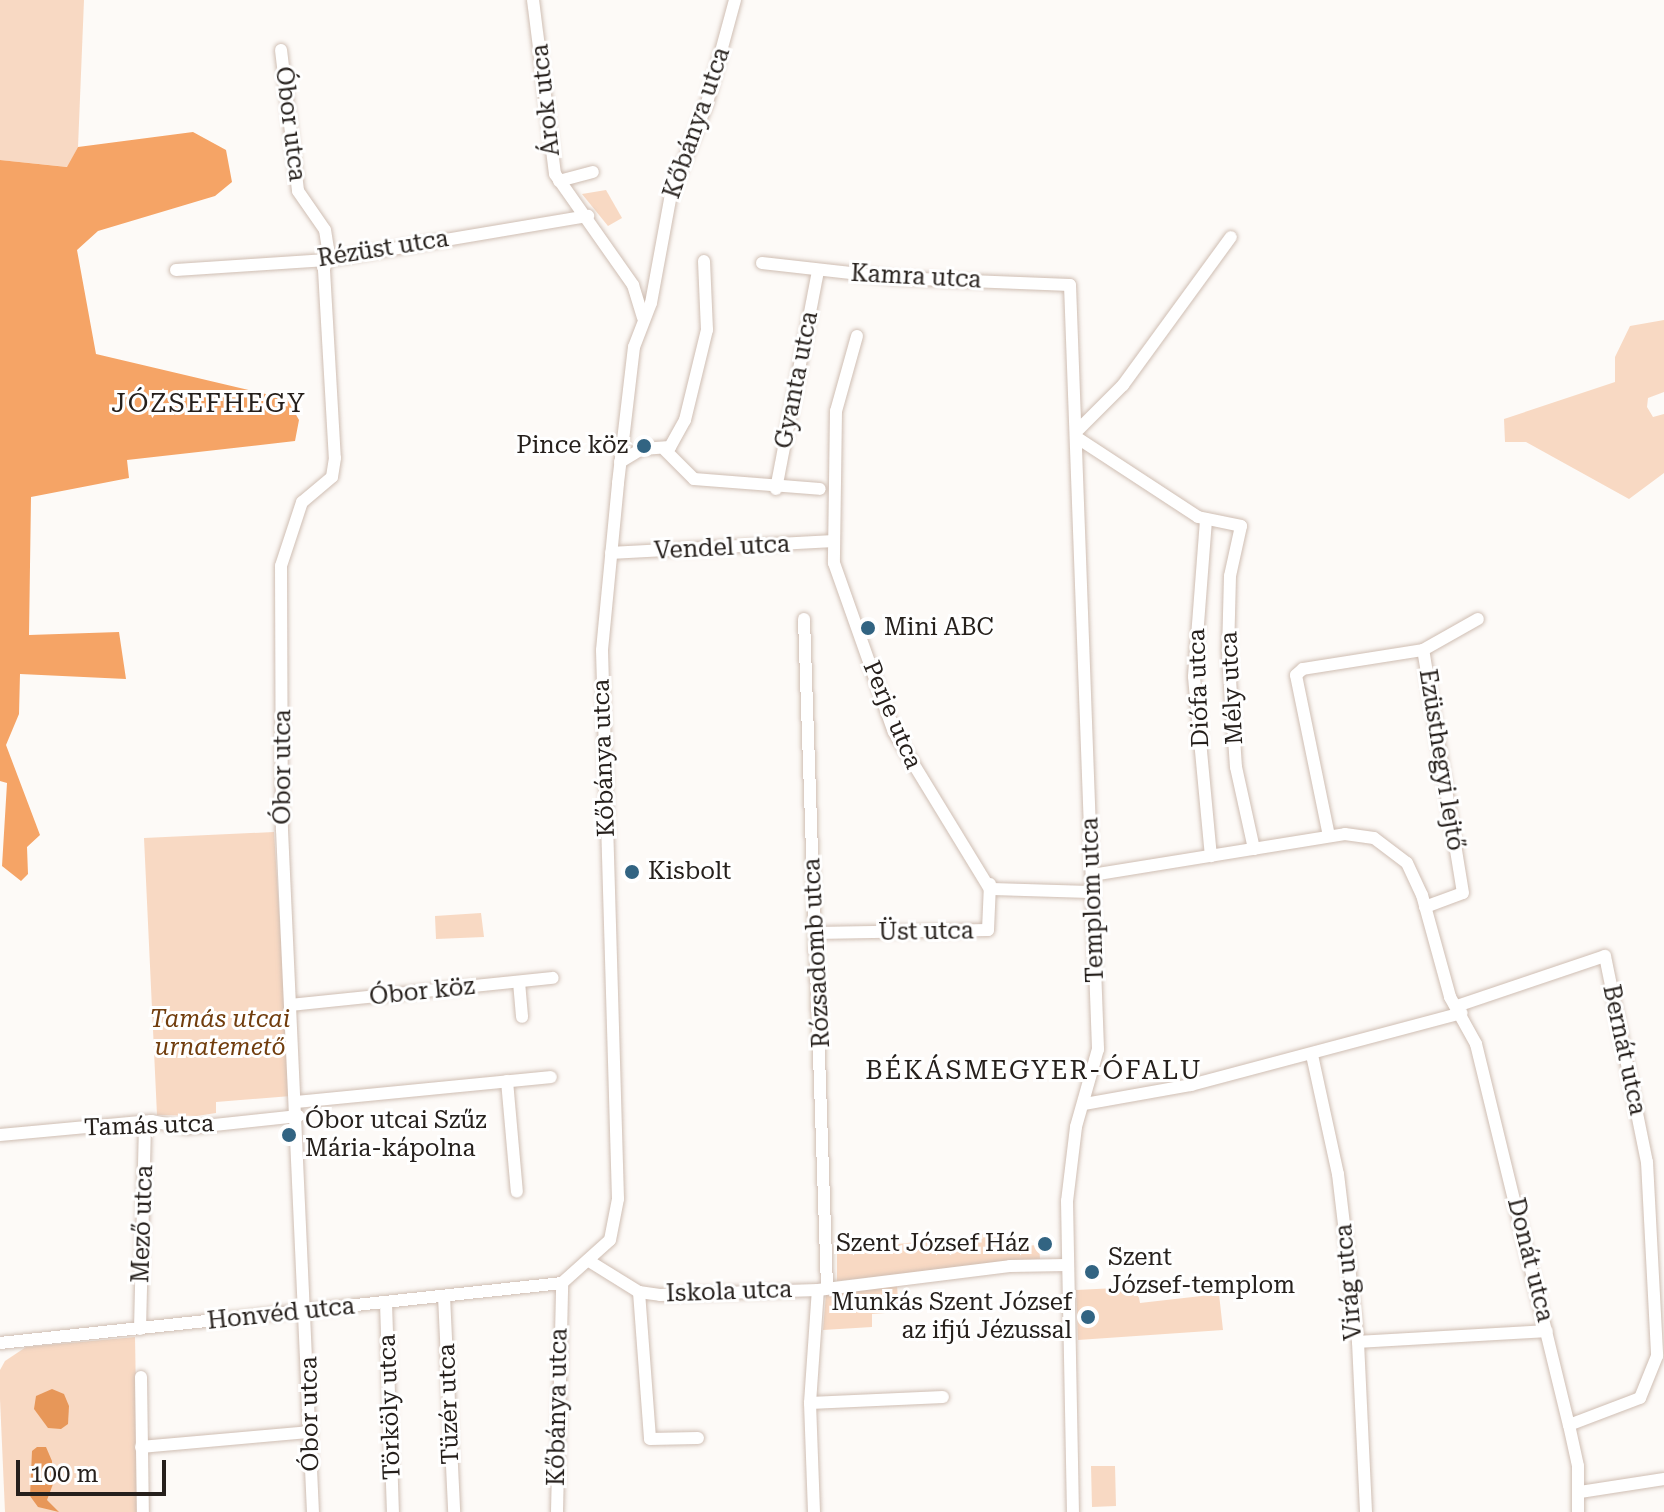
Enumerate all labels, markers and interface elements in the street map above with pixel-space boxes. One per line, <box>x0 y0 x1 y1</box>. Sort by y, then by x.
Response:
street label: Árok utca <box>526 43 566 157</box>
street label: Kőbánya utca <box>658 44 736 202</box>
street label: Óbor utca <box>269 65 311 183</box>
street label: Rézüst utca <box>315 224 451 274</box>
street label: Kamra utca <box>850 259 982 295</box>
street label: Gyanta utca <box>770 309 824 451</box>
district label: JÓZSEFHEGY <box>111 388 307 420</box>
place label: Pince köz <box>516 432 628 460</box>
marker: Pince köz <box>635 437 653 455</box>
street label: Vendel utca <box>653 530 791 566</box>
place label: Mini ABC <box>884 614 994 642</box>
marker: Mini ABC <box>859 619 877 637</box>
street label: Diófa utca <box>1183 628 1215 748</box>
street label: Mély utca <box>1215 631 1249 745</box>
street label: Perje utca <box>856 657 928 773</box>
street label: Ezüsthegyi lejtő <box>1412 667 1470 853</box>
street label: Kőbánya utca <box>587 678 621 838</box>
street label: Óbor utca <box>269 709 297 825</box>
street label: Templom utca <box>1076 817 1110 983</box>
street label: Rózsadomb utca <box>798 857 836 1049</box>
place label: Kisbolt <box>648 858 731 886</box>
marker: Kisbolt <box>623 863 641 881</box>
street label: Üst utca <box>878 917 974 947</box>
street label: Óbor köz <box>368 972 476 1012</box>
street label: Bernát utca <box>1596 982 1652 1118</box>
park label: Tamás utcai urnatemető <box>150 1006 290 1062</box>
district label: BÉKÁSMEGYER-ÓFALU <box>865 1055 1203 1087</box>
place label: Óbor utcai Szűz Mária-kápolna <box>305 1107 487 1163</box>
street label: Tamás utca <box>84 1109 214 1143</box>
marker: Óbor utcai Szűz Mária-kápolna <box>280 1126 298 1144</box>
street label: Mező utca <box>127 1165 159 1283</box>
street label: Donát utca <box>1501 1195 1559 1325</box>
street label: Virág utca <box>1330 1223 1368 1341</box>
place label: Szent József Ház <box>836 1230 1029 1258</box>
marker: Szent József Ház <box>1036 1235 1054 1253</box>
place label: Szent József-templom <box>1108 1244 1295 1300</box>
marker: Szent József-templom <box>1083 1263 1101 1281</box>
street label: Iskola utca <box>665 1275 793 1309</box>
place label: Munkás Szent József az ifjú Jézussal <box>831 1289 1072 1345</box>
street label: Honvéd utca <box>206 1292 356 1336</box>
marker: Munkás Szent József az ifjú Jézussal <box>1079 1308 1097 1326</box>
street label: Kőbánya utca <box>542 1328 574 1486</box>
street label: Törköly utca <box>373 1333 407 1481</box>
street label: Tüzér utca <box>432 1343 466 1465</box>
street label: Óbor utca <box>295 1356 325 1472</box>
scale bar <box>20 1444 170 1494</box>
text: 100 m <box>30 1460 98 1488</box>

